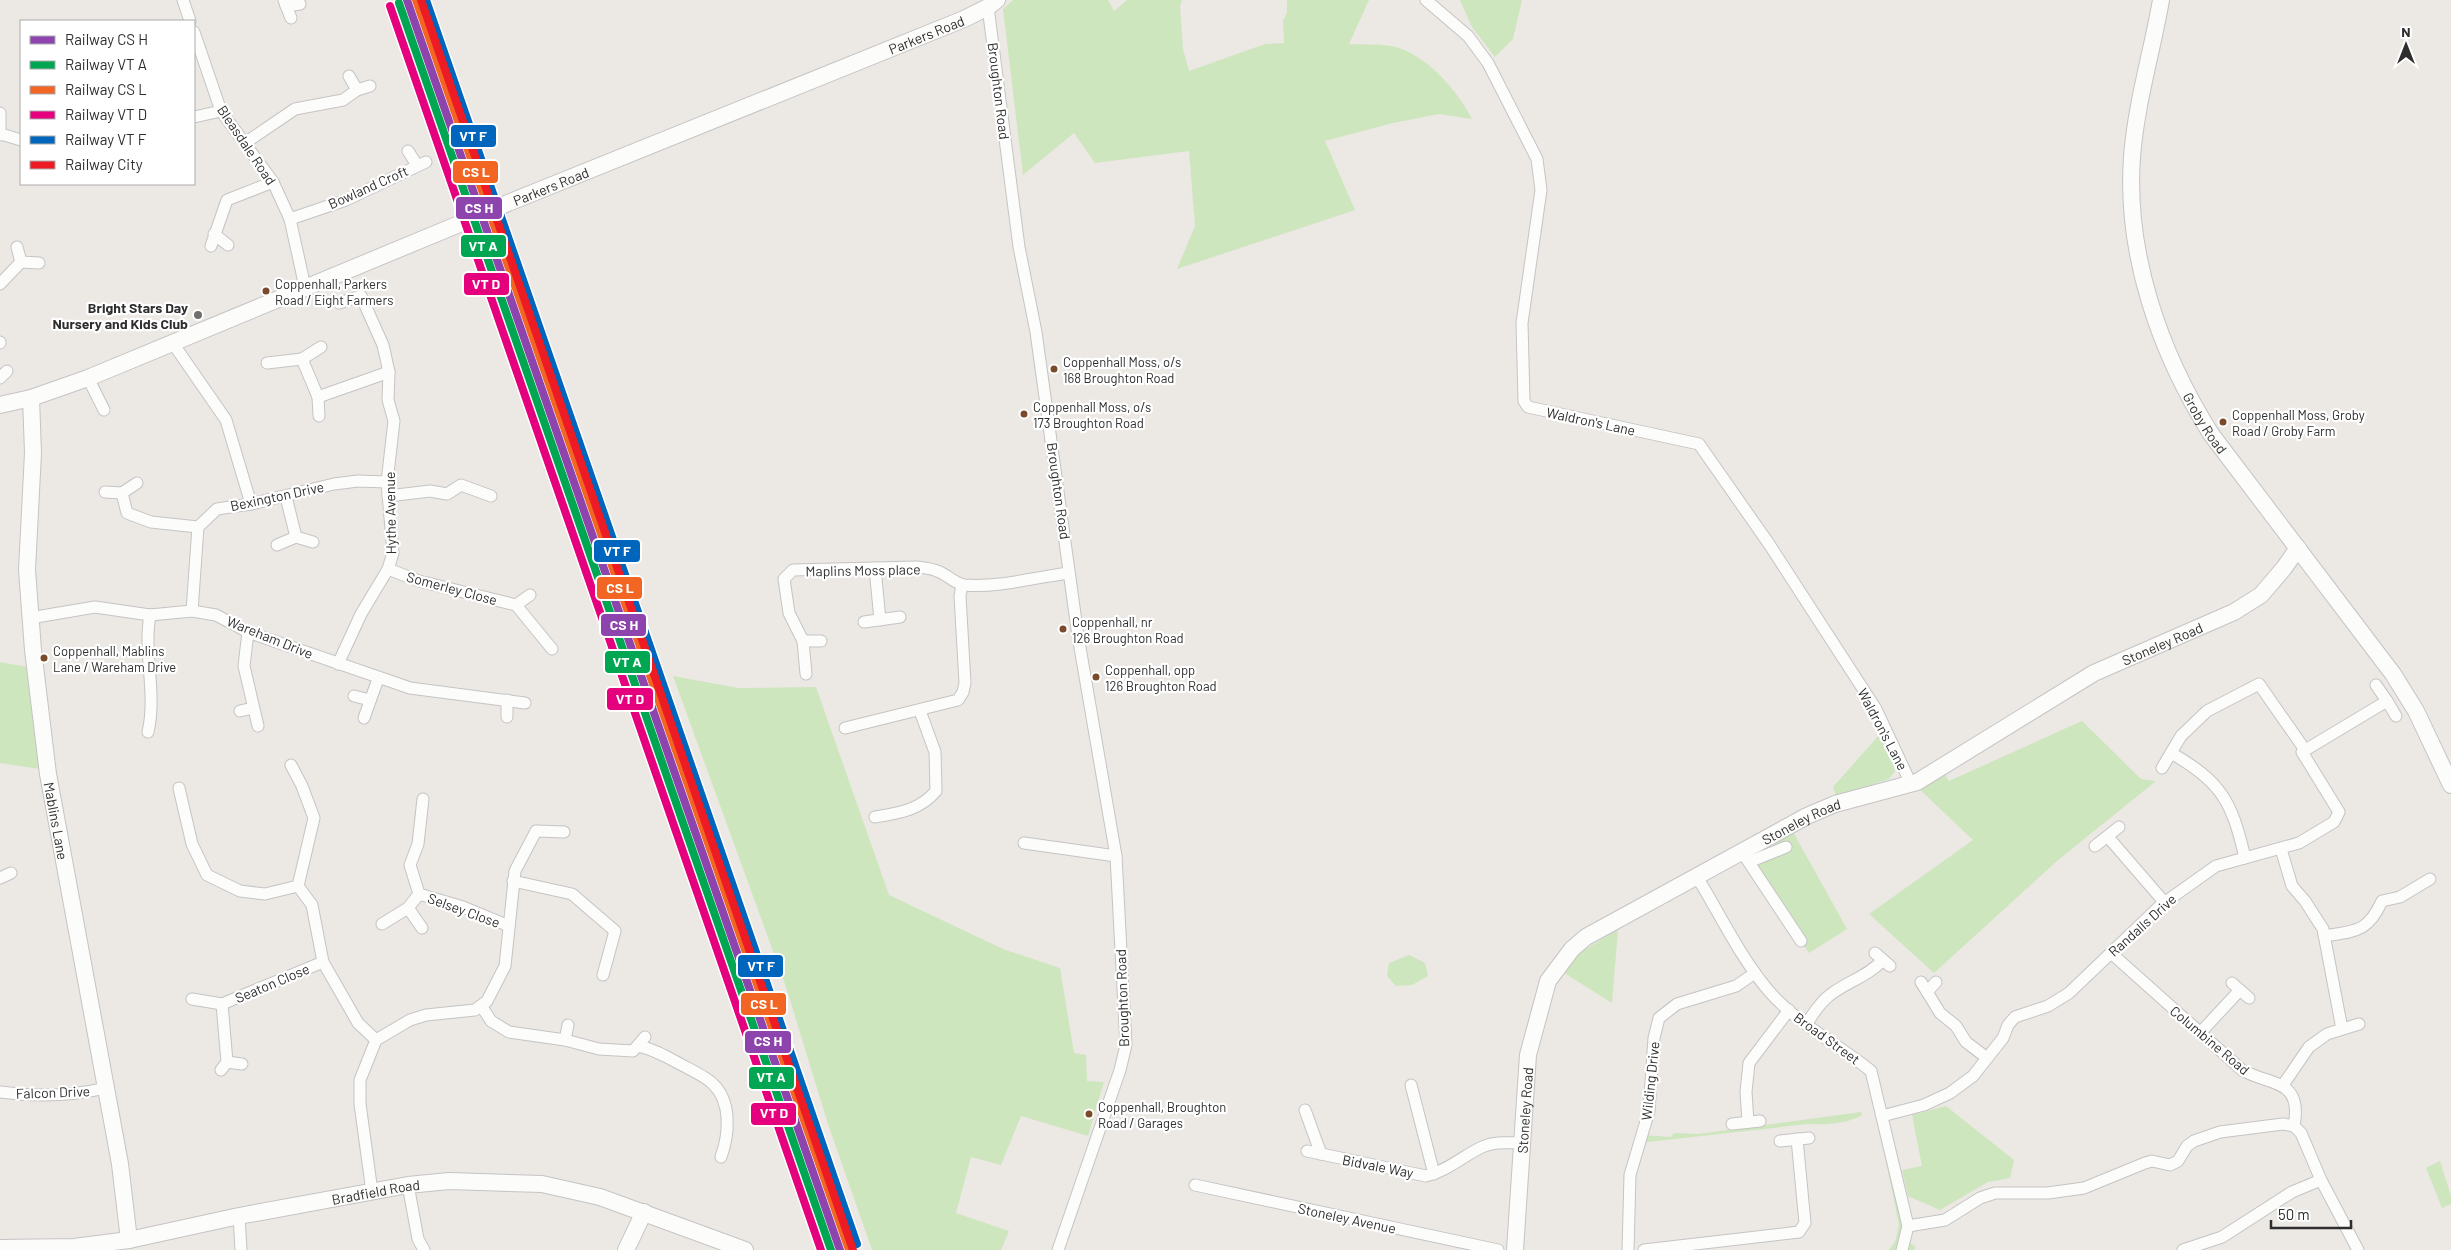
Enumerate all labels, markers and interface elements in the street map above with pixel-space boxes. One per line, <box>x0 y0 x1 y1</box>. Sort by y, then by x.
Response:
street label: Parkers Road <box>886 11 967 57</box>
legend <box>20 20 195 185</box>
north arrow <box>2381 20 2431 70</box>
text: N <box>2401 23 2411 40</box>
text: Railway CS H <box>65 30 148 48</box>
street label: Broughton Road <box>985 41 1013 141</box>
text: Railway VT A <box>65 55 147 73</box>
text: Railway CS L <box>65 80 147 98</box>
street label: Bleasdale Road <box>214 102 280 188</box>
text: Railway VT D <box>65 105 147 123</box>
line badge: VT F <box>450 124 497 148</box>
text: VT F <box>459 127 487 144</box>
text: Railway VT F <box>65 130 147 148</box>
text: Railway City <box>65 155 143 173</box>
line badge: CS L <box>452 160 499 184</box>
street label: Bowland Croft <box>325 162 411 212</box>
text: CS L <box>462 163 490 180</box>
street label: Parkers Road <box>510 163 591 209</box>
line badge: CS H <box>455 196 503 220</box>
text: CS H <box>465 199 493 216</box>
line badge: VT A <box>460 234 507 258</box>
text: VT A <box>468 237 498 254</box>
line badge: VT D <box>463 272 510 296</box>
text: VT D <box>472 275 501 292</box>
place label: Coppenhall, Parkers Road / Eight Farmers <box>275 276 394 308</box>
marker: Coppenhall, Parkers Road / Eight Farmers <box>261 286 271 296</box>
place label: Bright Stars Day Nursery and Kids Club <box>52 299 188 332</box>
marker: Bright Stars Day Nursery and Kids Club <box>192 309 204 321</box>
place label: Coppenhall Moss, o/s 168 Broughton Road <box>1063 354 1181 386</box>
marker: Coppenhall Moss, o/s 168 Broughton Road <box>1049 364 1059 374</box>
street label: Groby Road <box>2180 389 2231 457</box>
place label: Coppenhall Moss, o/s 173 Broughton Road <box>1033 399 1151 431</box>
street label: Waldron's Lane <box>1545 403 1637 439</box>
place label: Coppenhall Moss, Groby Road / Groby Farm <box>2232 407 2365 439</box>
marker: Coppenhall Moss, o/s 173 Broughton Road <box>1019 409 1029 419</box>
marker: Coppenhall Moss, Groby Road / Groby Farm <box>2218 417 2228 427</box>
street label: Broughton Road <box>1044 441 1074 541</box>
street label: Hythe Avenue <box>381 471 399 555</box>
street label: Bexington Drive <box>229 478 325 514</box>
line badge: VT F <box>593 539 641 563</box>
text: VT F <box>603 542 631 559</box>
street label: Maplins Moss place <box>805 560 921 580</box>
street label: Somerley Close <box>405 568 499 608</box>
line badge: CS L <box>596 576 643 600</box>
text: CS L <box>606 579 634 596</box>
street label: Wareham Drive <box>224 612 316 662</box>
line badge: CS H <box>600 613 647 637</box>
place label: Coppenhall, nr 126 Broughton Road <box>1072 614 1184 646</box>
text: CS H <box>610 616 638 633</box>
street label: Stoneley Road <box>2119 618 2205 668</box>
marker: Coppenhall, nr 126 Broughton Road <box>1058 624 1068 634</box>
place label: Coppenhall, Mablins Lane / Wareham Drive <box>53 643 176 675</box>
line badge: VT A <box>604 650 651 674</box>
marker: Coppenhall, Mablins Lane / Wareham Drive <box>39 653 49 663</box>
text: VT A <box>612 653 642 670</box>
place label: Coppenhall, opp 126 Broughton Road <box>1105 662 1217 694</box>
marker: Coppenhall, opp 126 Broughton Road <box>1091 672 1101 682</box>
street label: Waldron's Lane <box>1854 685 1912 773</box>
line badge: VT D <box>606 687 654 711</box>
text: VT D <box>616 690 645 707</box>
street label: Mablins Lane <box>41 781 72 861</box>
street label: Stoneley Road <box>1758 794 1842 848</box>
street label: Selsey Close <box>426 889 502 931</box>
street label: Randalls Drive <box>2105 890 2179 960</box>
street label: Broughton Road <box>1112 949 1132 1047</box>
line badge: VT F <box>737 954 784 978</box>
text: VT F <box>747 957 775 974</box>
street label: Seaton Close <box>232 960 312 1006</box>
line badge: CS L <box>740 992 787 1016</box>
text: CS L <box>750 995 778 1012</box>
street label: Columbine Road <box>2167 1002 2253 1078</box>
street label: Broad Street <box>1791 1008 1863 1068</box>
line badge: CS H <box>744 1030 792 1054</box>
text: CS H <box>754 1032 782 1049</box>
street label: Wilding Drive <box>1637 1041 1663 1121</box>
line badge: VT A <box>748 1066 795 1090</box>
street label: Stoneley Road <box>1513 1067 1536 1154</box>
text: VT A <box>756 1068 786 1085</box>
street label: Falcon Drive <box>16 1082 90 1102</box>
place label: Coppenhall, Broughton Road / Garages <box>1098 1099 1226 1131</box>
line badge: VT D <box>750 1102 797 1126</box>
text: VT D <box>760 1104 789 1121</box>
marker: Coppenhall, Broughton Road / Garages <box>1084 1109 1094 1119</box>
street label: Bidvale Way <box>1341 1151 1416 1181</box>
street label: Bradfield Road <box>330 1175 421 1207</box>
scale bar <box>2271 1198 2351 1230</box>
street label: Stoneley Avenue <box>1296 1199 1398 1237</box>
text: 50 m <box>2278 1205 2310 1223</box>

